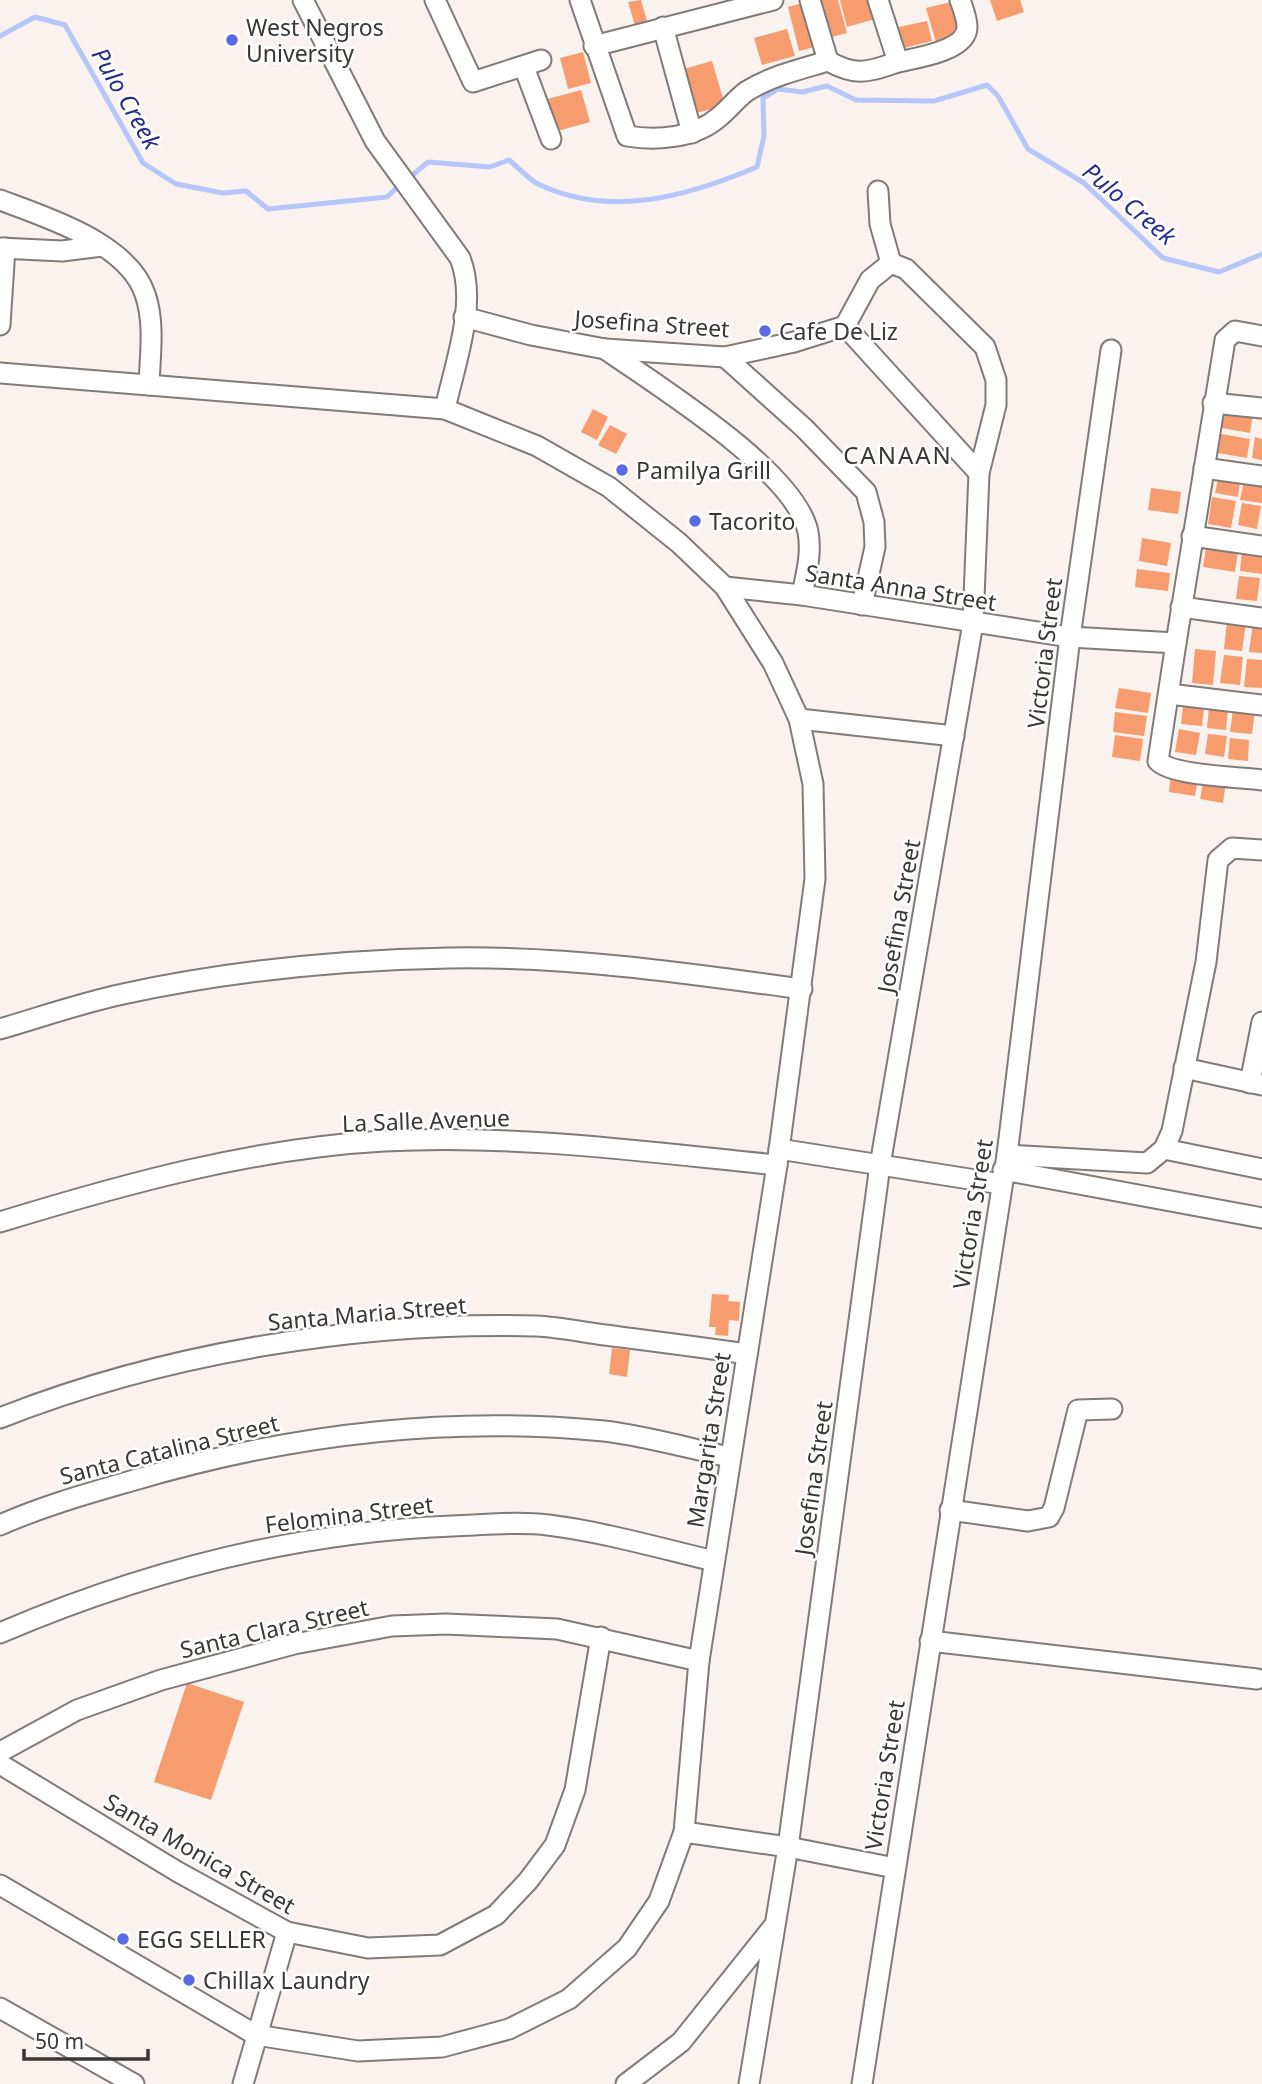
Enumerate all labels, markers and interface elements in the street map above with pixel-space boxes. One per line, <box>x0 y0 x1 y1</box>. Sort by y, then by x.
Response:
place label: West Negros University <box>246 11 384 69</box>
marker: West Negros University <box>224 32 240 48</box>
water label: Pulo Creek <box>85 41 170 156</box>
water label: Pulo Creek <box>1076 154 1185 252</box>
street label: Josefina Street <box>571 301 731 344</box>
place label: Cafe De Liz <box>779 315 898 347</box>
marker: Cafe De Liz <box>757 323 773 339</box>
district label: CANAAN <box>843 438 953 471</box>
place label: Pamilya Grill <box>636 454 771 486</box>
marker: Pamilya Grill <box>614 462 630 478</box>
place label: Tacorito <box>709 505 795 537</box>
marker: Tacorito <box>687 513 703 529</box>
street label: Santa Anna Street <box>803 556 999 618</box>
street label: Victoria Street <box>1019 576 1069 730</box>
street label: Josefina Street <box>868 837 927 997</box>
street label: La Salle Avenue <box>341 1101 511 1139</box>
street label: Victoria Street <box>944 1137 1000 1291</box>
street label: Santa Maria Street <box>266 1288 468 1338</box>
street label: Margarita Street <box>678 1350 738 1530</box>
street label: Josefina Street <box>786 1399 840 1559</box>
street label: Santa Catalina Street <box>56 1406 282 1492</box>
street label: Felomina Street <box>263 1488 435 1540</box>
street label: Santa Clara Street <box>177 1591 371 1665</box>
street label: Victoria Street <box>856 1698 912 1852</box>
street label: Santa Monica Street <box>98 1785 302 1921</box>
place label: EGG SELLER <box>137 1923 266 1955</box>
marker: EGG SELLER <box>115 1931 131 1947</box>
place label: Chillax Laundry <box>203 1964 370 1996</box>
marker: Chillax Laundry <box>181 1972 197 1988</box>
scale bar <box>24 2018 149 2062</box>
text: 50 m <box>35 2027 84 2055</box>

